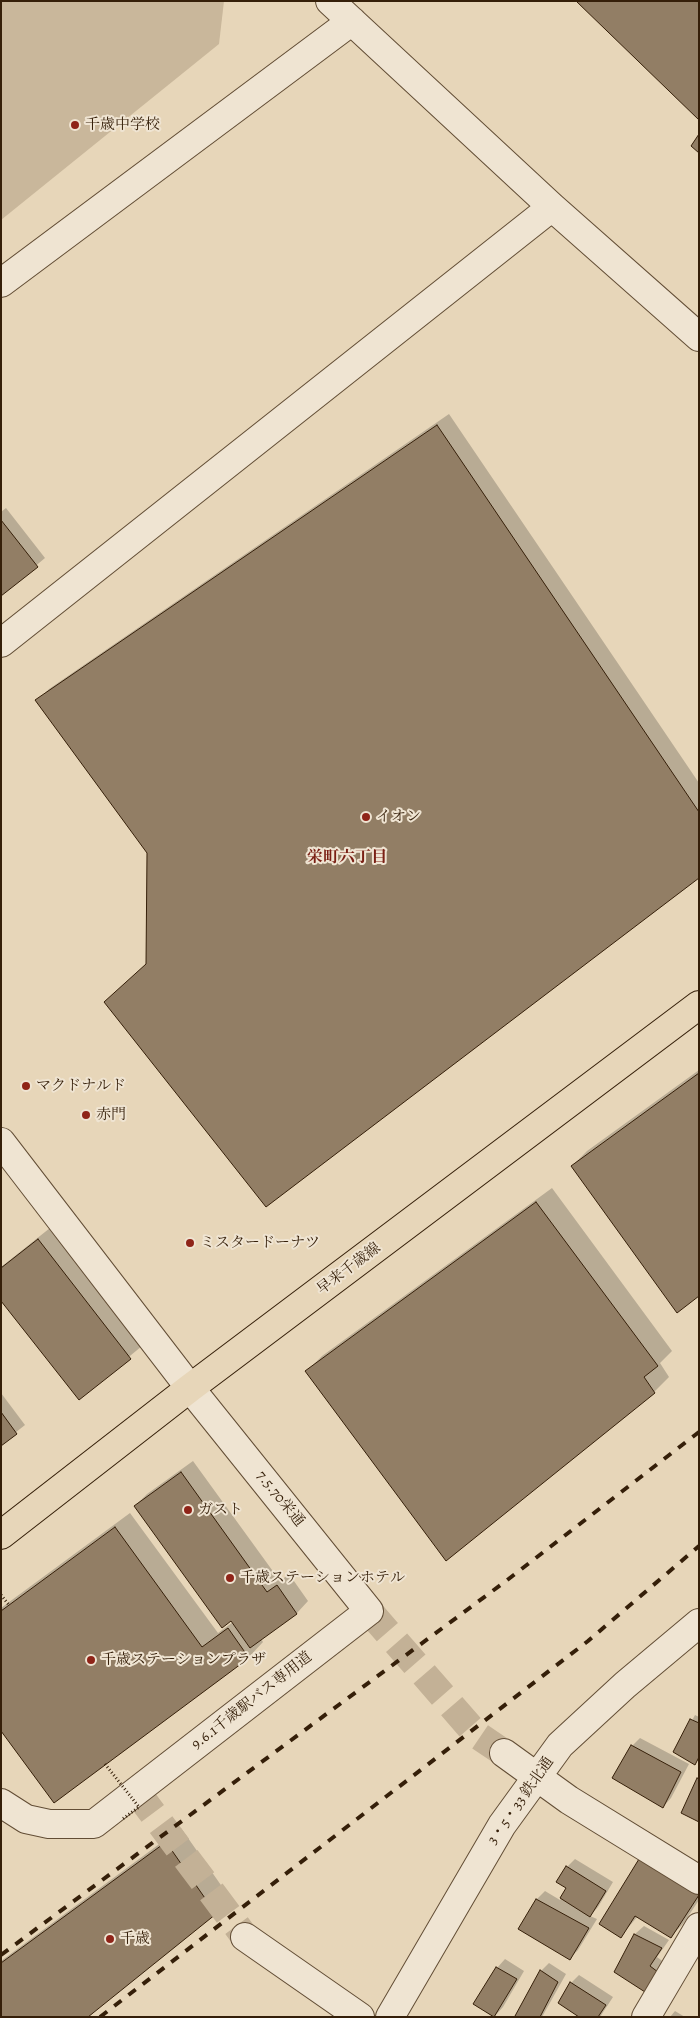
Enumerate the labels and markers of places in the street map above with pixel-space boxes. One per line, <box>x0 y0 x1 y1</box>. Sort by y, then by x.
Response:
place label: 千歳中学校 <box>85 116 160 134</box>
marker: 千歳中学校 <box>69 119 81 131</box>
place label: イオン <box>376 808 421 826</box>
marker: イオン <box>360 811 372 823</box>
place label: マクドナルド <box>36 1077 126 1095</box>
marker: マクドナルド <box>20 1080 32 1092</box>
place label: 赤門 <box>96 1106 126 1124</box>
marker: 赤門 <box>80 1109 92 1121</box>
place label: ミスタードーナツ <box>200 1234 320 1252</box>
marker: ミスタードーナツ <box>184 1237 196 1249</box>
place label: ガスト <box>198 1501 243 1519</box>
marker: ガスト <box>182 1504 194 1516</box>
place label: 千歳ステーションホテル <box>240 1569 405 1587</box>
marker: 千歳ステーションホテル <box>224 1572 236 1584</box>
place label: 千歳ステーションプラザ <box>101 1651 266 1669</box>
marker: 千歳ステーションプラザ <box>85 1654 97 1666</box>
place label: 千歳 <box>120 1930 150 1948</box>
marker: 千歳 <box>104 1933 116 1945</box>

